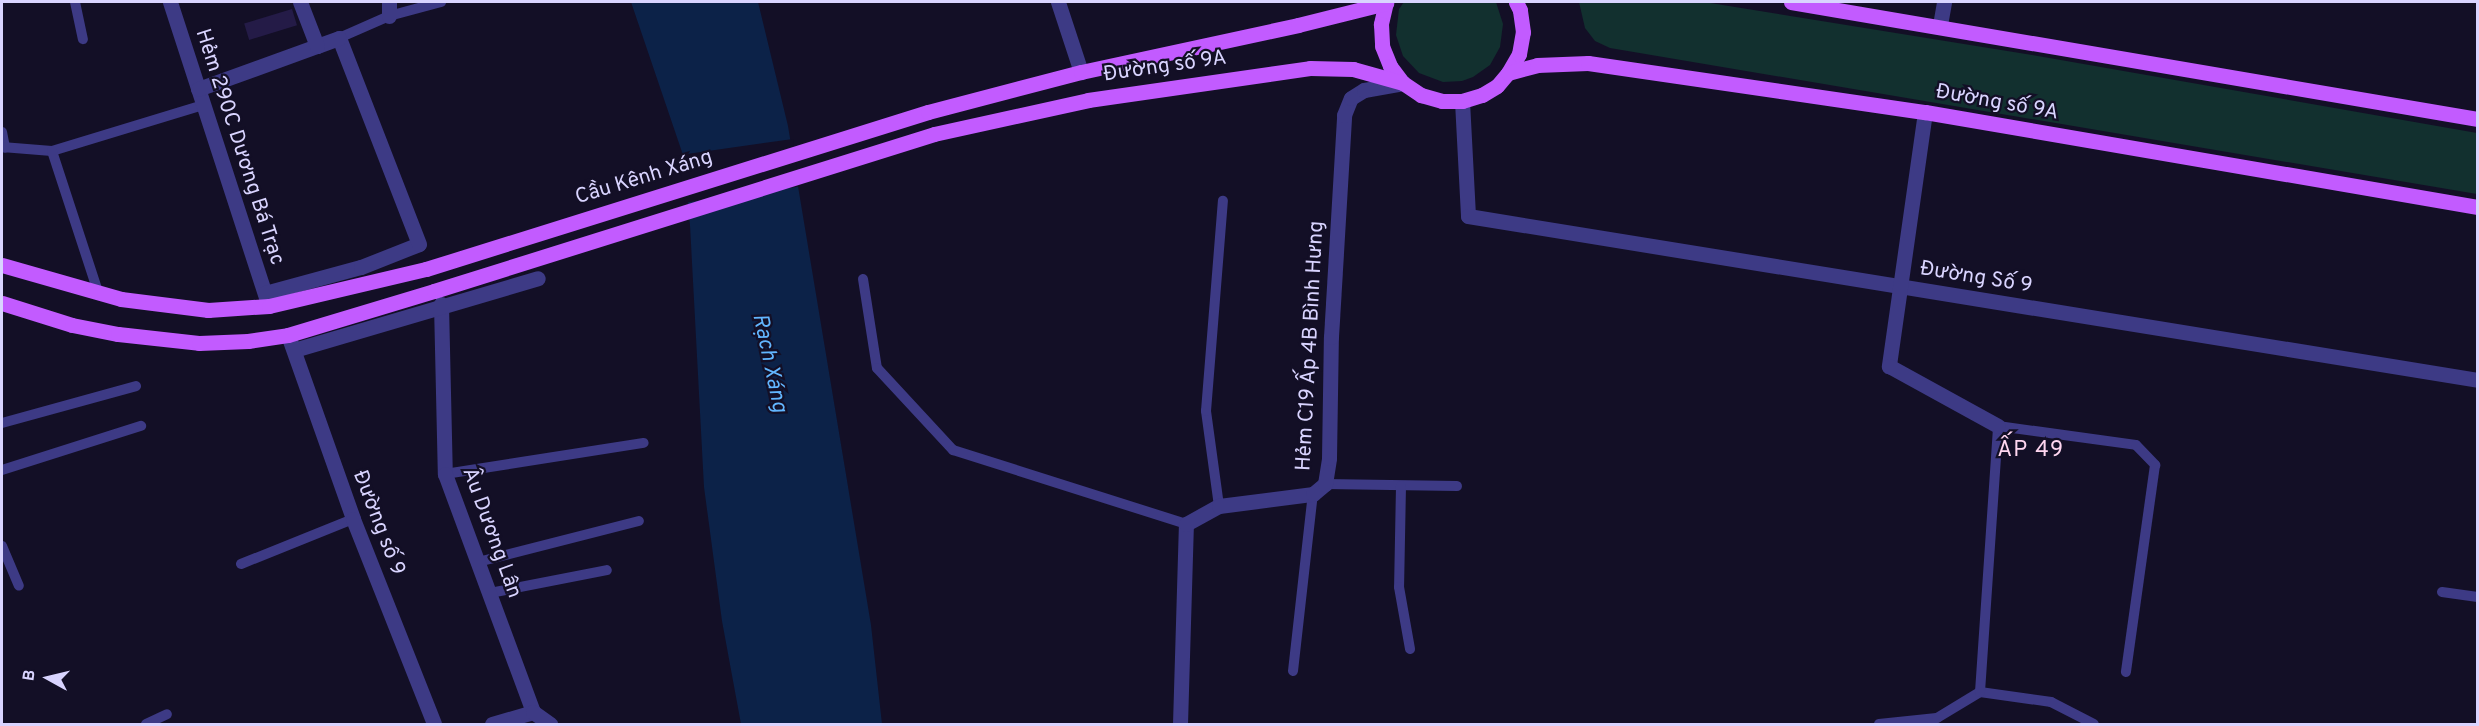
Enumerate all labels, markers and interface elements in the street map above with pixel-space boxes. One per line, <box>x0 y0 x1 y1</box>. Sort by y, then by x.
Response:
street label: Hẻm 290C Dương Bá Trạc <box>189 25 289 269</box>
street label: Đường số 9A <box>1102 46 1228 88</box>
street label: Đường số 9A <box>1934 80 2060 126</box>
street label: Cầu Kênh Xáng <box>572 145 716 211</box>
street label: Hẻm C19 Ấp 4B Bình Hưng <box>1292 220 1330 472</box>
street label: Đường Số 9 <box>1918 257 2034 299</box>
water label: Rạch Xáng <box>746 311 792 415</box>
district label: ẤP 49 <box>1997 438 2065 464</box>
street label: Âu Dương Lân <box>456 464 526 602</box>
street label: Đường số 9 <box>346 467 410 579</box>
north arrow <box>18 648 78 708</box>
text: B <box>20 669 41 682</box>

